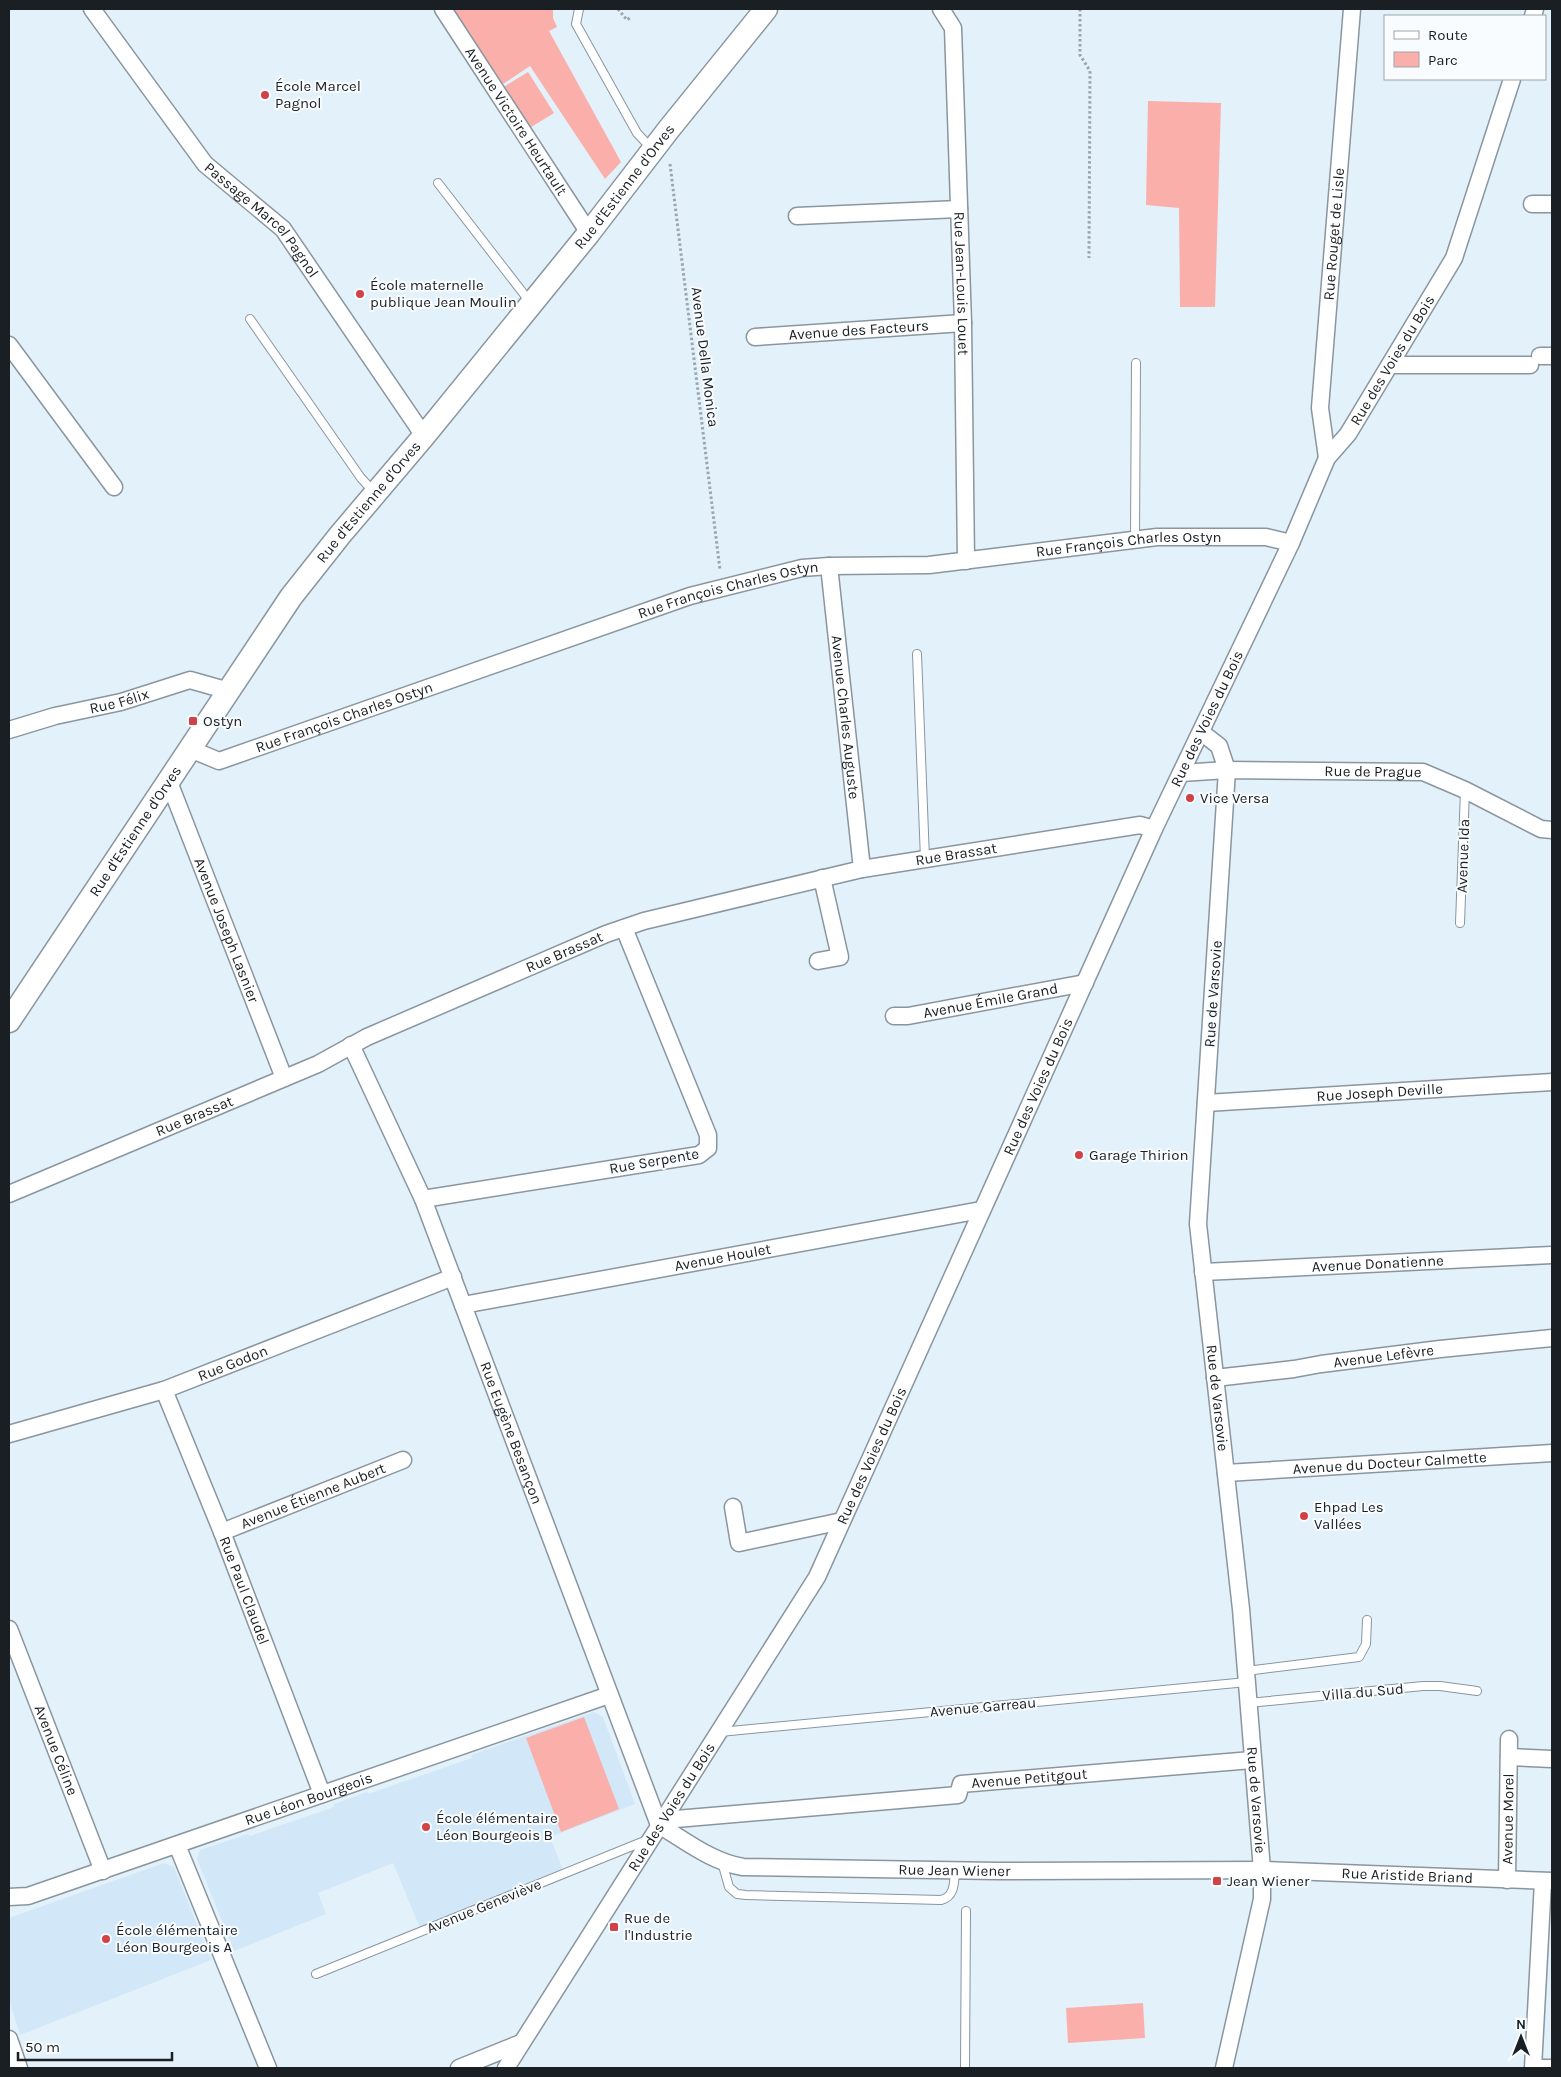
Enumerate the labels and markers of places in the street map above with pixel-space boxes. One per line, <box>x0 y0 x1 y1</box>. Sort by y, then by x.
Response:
place label: École Marcel Pagnol <box>275 77 361 112</box>
marker: École Marcel Pagnol <box>259 89 271 101</box>
place label: École maternelle publique Jean Moulin <box>370 276 517 311</box>
marker: École maternelle publique Jean Moulin <box>354 288 366 300</box>
place label: Ostyn <box>203 712 242 730</box>
marker: Ostyn <box>187 715 199 727</box>
place label: Vice Versa <box>1200 789 1269 807</box>
marker: Vice Versa <box>1184 792 1196 804</box>
place label: Garage Thirion <box>1089 1146 1189 1164</box>
marker: Garage Thirion <box>1073 1149 1085 1161</box>
place label: Ehpad Les Vallées <box>1314 1498 1384 1533</box>
marker: Ehpad Les Vallées <box>1298 1510 1310 1522</box>
place label: École élémentaire Léon Bourgeois B <box>436 1809 558 1844</box>
marker: École élémentaire Léon Bourgeois B <box>420 1821 432 1833</box>
place label: Jean Wiener <box>1227 1872 1310 1890</box>
marker: Jean Wiener <box>1211 1875 1223 1887</box>
place label: Rue de l'Industrie <box>624 1909 693 1944</box>
place label: École élémentaire Léon Bourgeois A <box>116 1921 238 1956</box>
marker: Rue de l'Industrie <box>608 1921 620 1933</box>
marker: École élémentaire Léon Bourgeois A <box>100 1933 112 1945</box>

